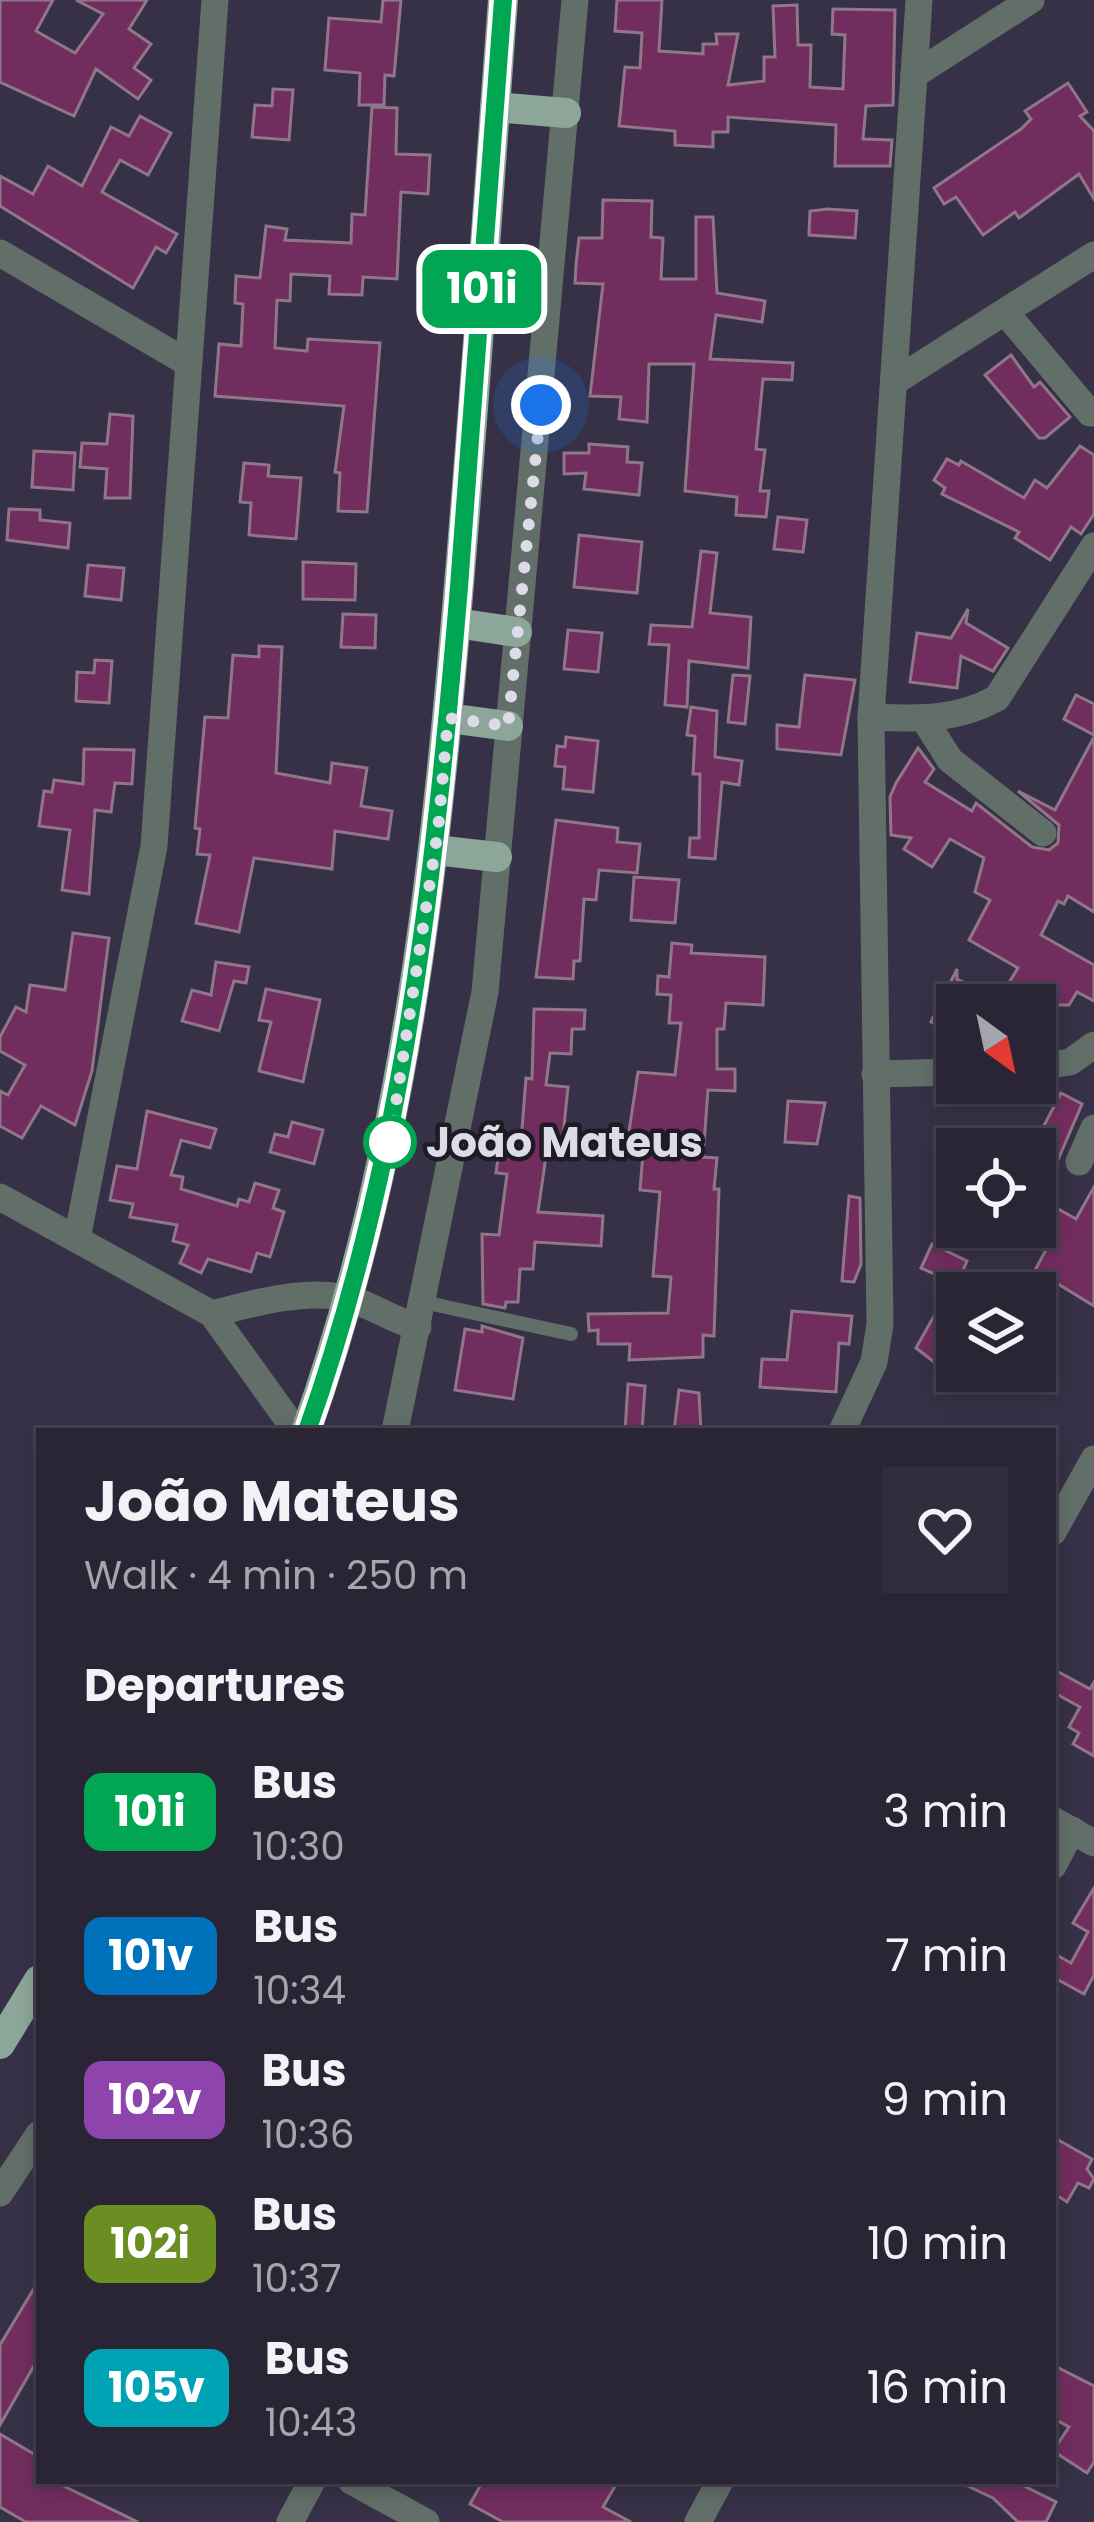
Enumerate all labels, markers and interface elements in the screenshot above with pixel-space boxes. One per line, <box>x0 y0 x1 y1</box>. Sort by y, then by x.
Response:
line badge: 101i <box>398 250 566 328</box>
text: 101i <box>446 259 518 318</box>
your location <box>511 375 571 435</box>
north arrow <box>936 984 1056 1104</box>
map controls <box>936 984 1056 1392</box>
place label: João Mateus <box>426 1113 703 1172</box>
marker: João Mateus <box>365 1117 415 1167</box>
button: locate <box>936 1128 1056 1248</box>
button: layers <box>936 1272 1056 1392</box>
text: João Mateus <box>84 1461 460 1541</box>
button: heart <box>882 1467 1008 1593</box>
text: Walk · 4 min · 250 m <box>84 1548 468 1603</box>
text: Departures <box>84 1654 346 1717</box>
text: Bus <box>252 1751 337 1814</box>
text: 3 min <box>883 1780 1008 1843</box>
text: 101i <box>114 1782 186 1841</box>
text: 10:30 <box>252 1819 345 1874</box>
text: Bus <box>253 1895 338 1958</box>
text: 7 min <box>885 1924 1008 1987</box>
text: 101v <box>108 1926 193 1985</box>
text: 10:34 <box>253 1963 346 2018</box>
text: Bus <box>261 2039 347 2102</box>
text: 9 min <box>881 2068 1008 2131</box>
text: 102v <box>108 2070 201 2129</box>
text: 10:36 <box>261 2107 354 2162</box>
text: Bus <box>252 2183 337 2246</box>
text: 10 min <box>867 2212 1008 2275</box>
text: 102i <box>110 2214 190 2273</box>
text: 10:37 <box>252 2251 342 2306</box>
text: Bus <box>265 2327 350 2390</box>
text: 16 min <box>867 2356 1008 2419</box>
text: 105v <box>108 2358 205 2417</box>
text: 10:43 <box>265 2395 358 2450</box>

